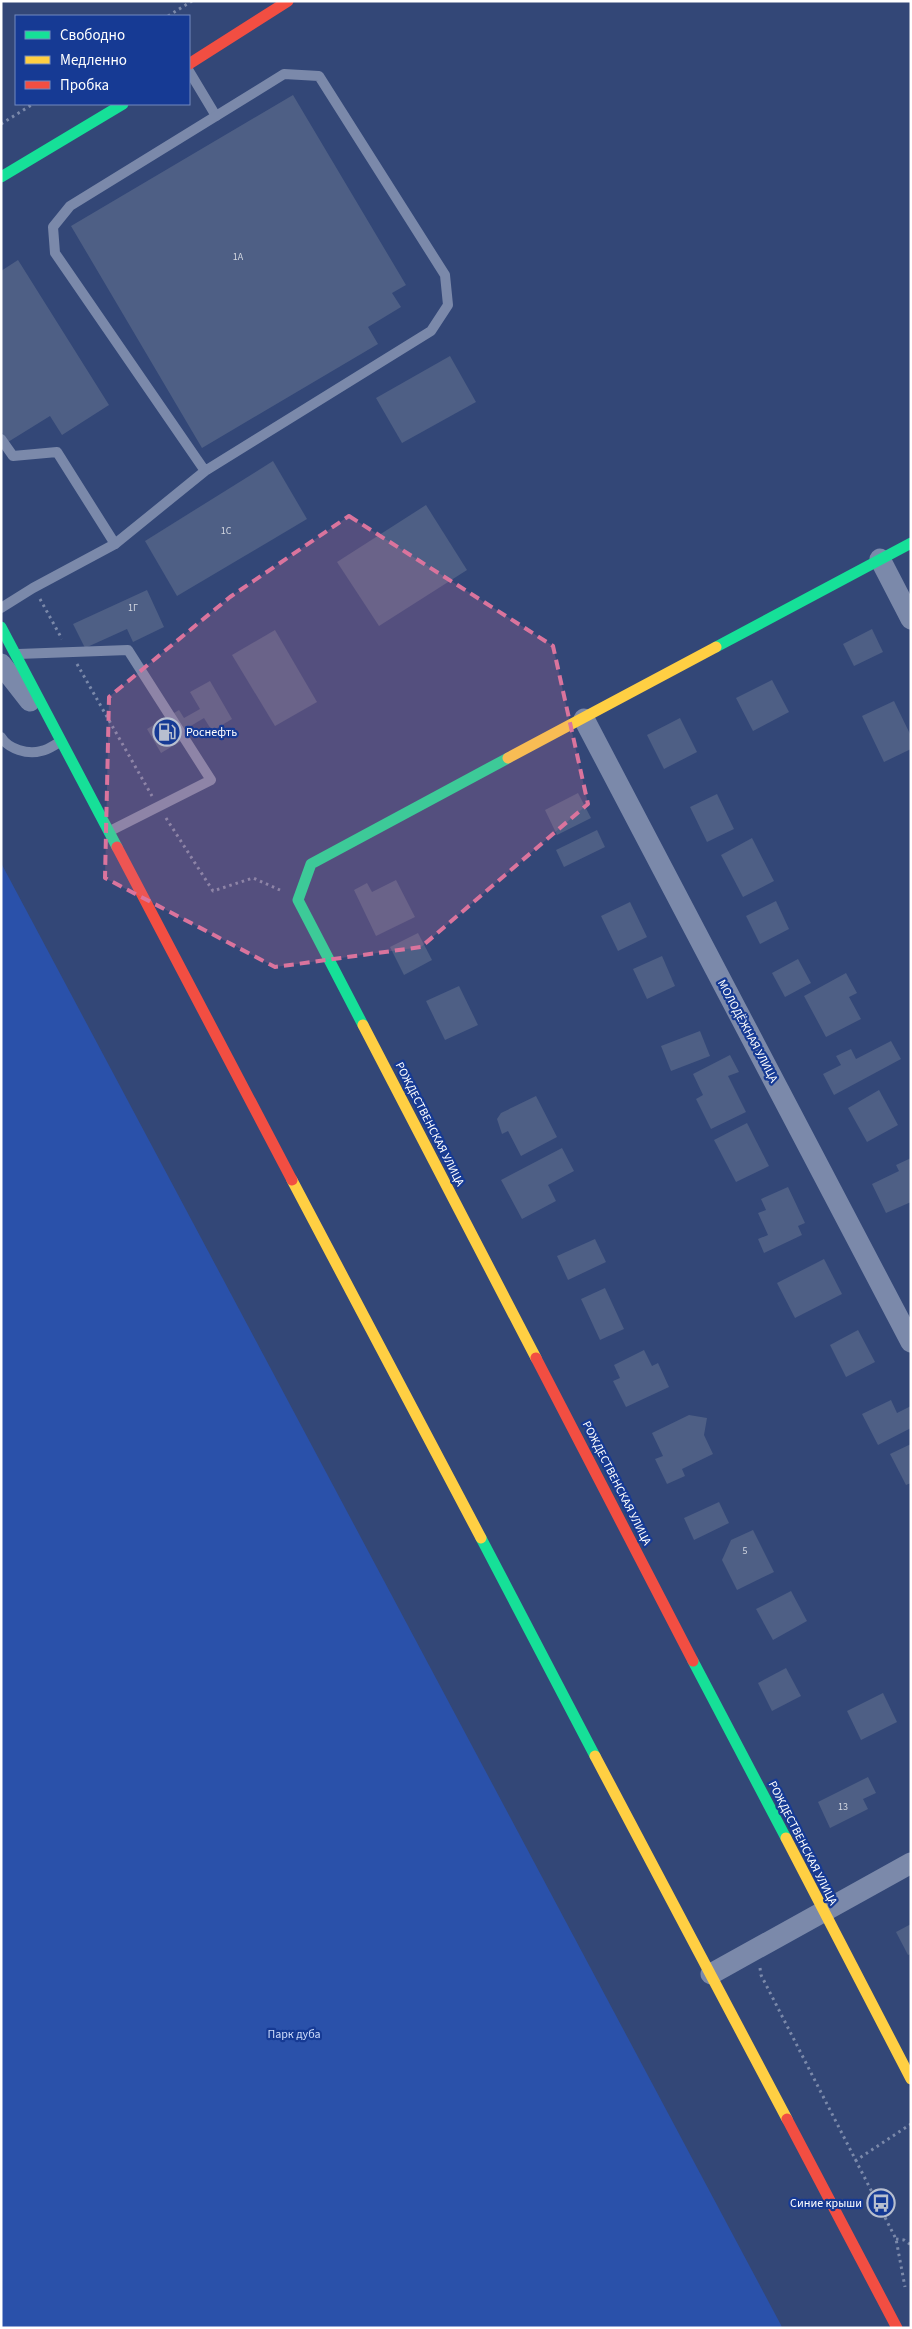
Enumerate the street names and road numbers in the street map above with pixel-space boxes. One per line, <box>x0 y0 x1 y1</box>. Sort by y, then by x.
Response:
street label: МОЛОДЁЖНАЯ УЛИЦА <box>713 977 782 1086</box>
street label: РОЖДЕСТВЕНСКАЯ УЛИЦА <box>391 1059 469 1190</box>
street label: РОЖДЕСТВЕНСКАЯ УЛИЦА <box>578 1418 656 1549</box>
street label: РОЖДЕСТВЕНСКАЯ УЛИЦА <box>764 1778 842 1909</box>

